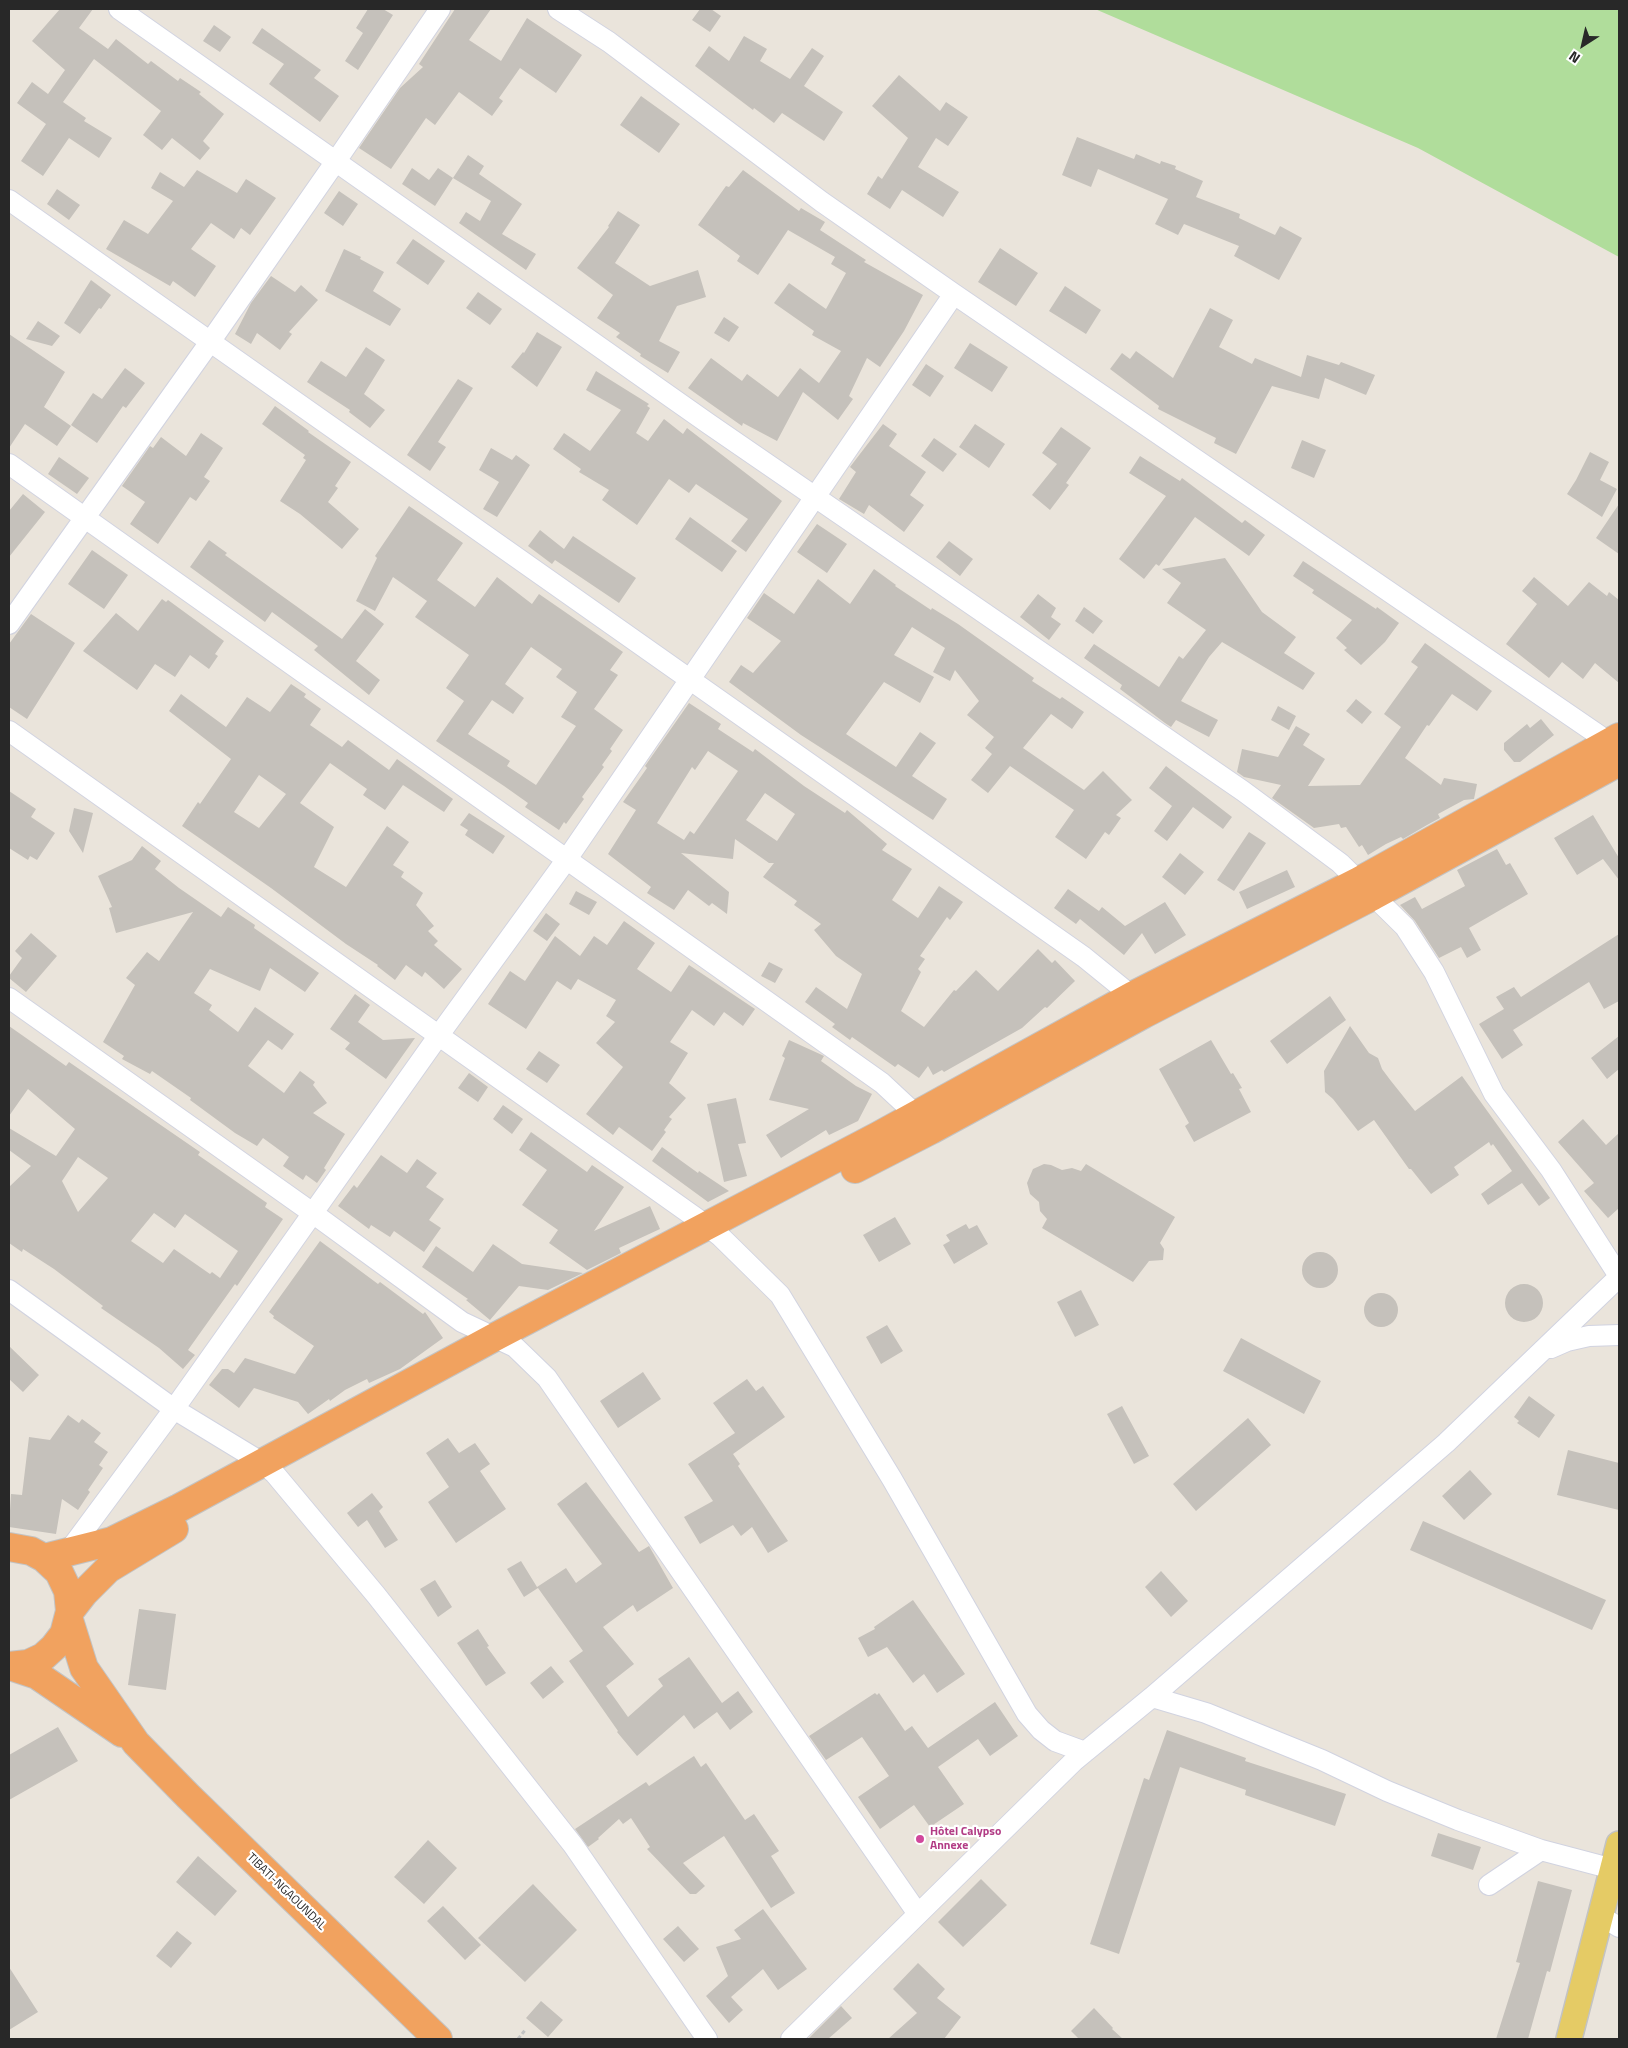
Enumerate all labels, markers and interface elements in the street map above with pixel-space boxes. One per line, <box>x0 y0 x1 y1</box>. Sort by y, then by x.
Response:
north arrow <box>1558 20 1608 70</box>
text: N <box>1564 46 1584 69</box>
place label: Hôtel Calypso Annexe <box>930 1825 1001 1853</box>
marker: Hôtel Calypso Annexe <box>914 1833 926 1845</box>
street label: TIBATI-NGAOUNDAL <box>243 1851 329 1933</box>

